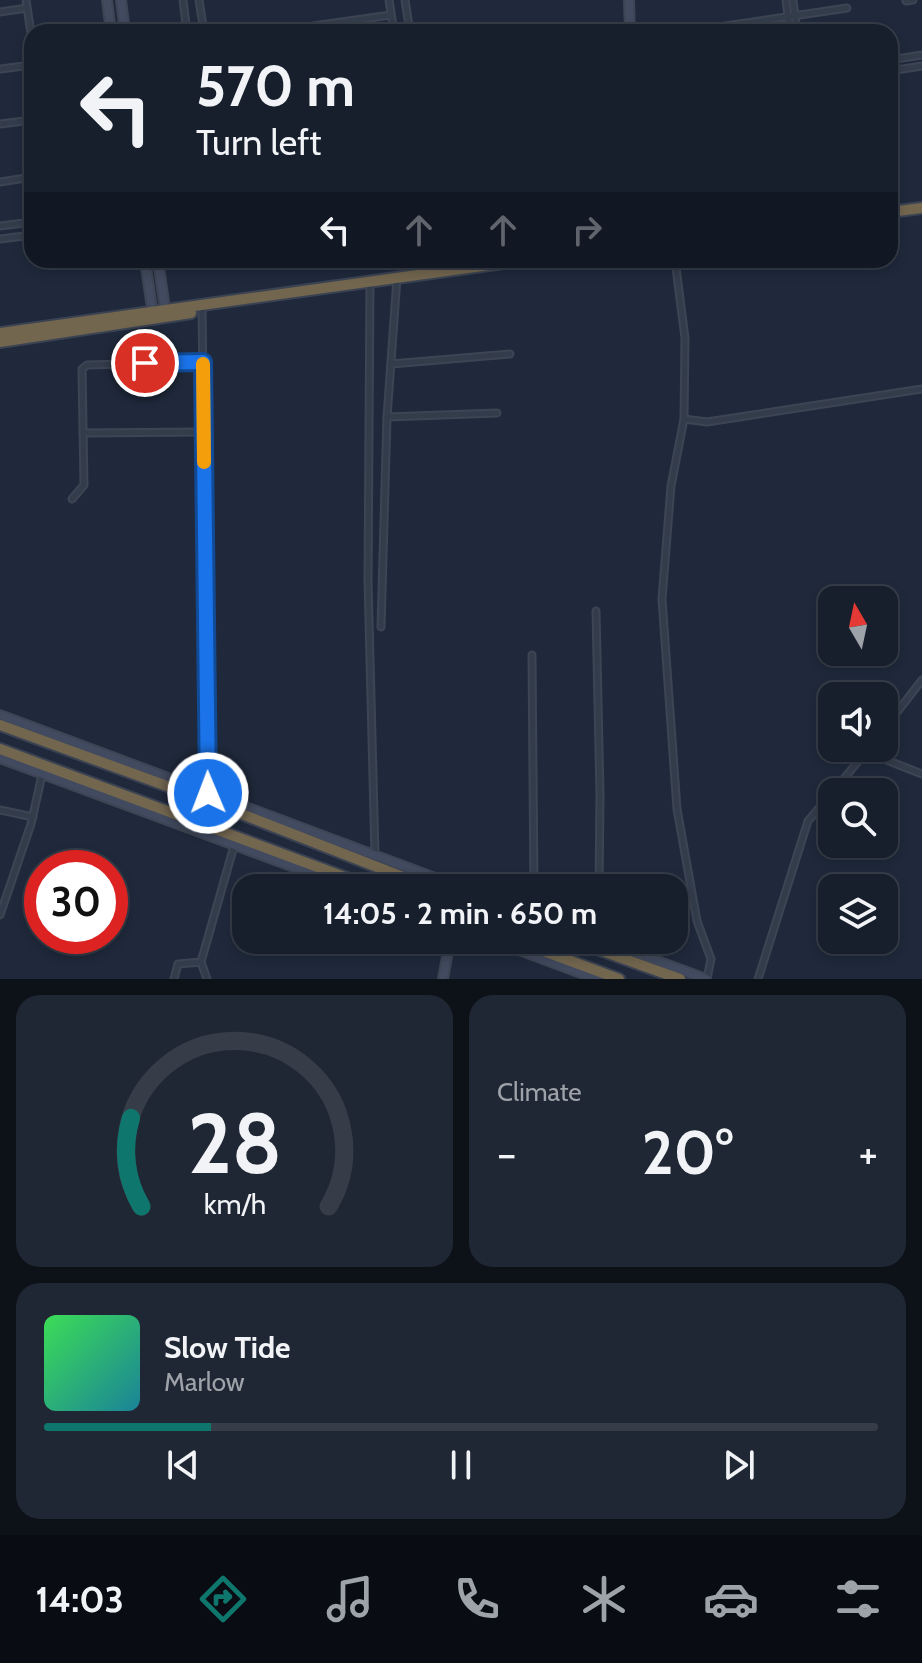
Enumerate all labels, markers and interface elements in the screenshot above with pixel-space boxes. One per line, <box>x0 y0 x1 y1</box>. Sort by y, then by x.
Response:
text: 570 m <box>196 52 355 120</box>
icon: left <box>64 56 168 160</box>
text: Turn left <box>196 120 321 164</box>
icon: left <box>313 208 357 252</box>
icon: ahead <box>397 208 441 252</box>
icon: ahead <box>481 208 525 252</box>
icon: right <box>565 208 609 252</box>
pin <box>111 329 179 397</box>
icon: arrive <box>123 341 167 385</box>
north arrow <box>818 586 898 666</box>
map controls <box>818 586 898 954</box>
button: sound <box>818 682 898 762</box>
position arrow <box>166 751 250 835</box>
button: search <box>818 778 898 858</box>
speed limit sign: 30 <box>24 850 128 954</box>
button: layers <box>818 874 898 954</box>
text: 14:05 · 2 min · 650 m <box>323 895 597 932</box>
text: Climate <box>497 1076 582 1108</box>
text: 28 <box>187 1093 282 1194</box>
text: 20° <box>642 1116 733 1189</box>
text: − <box>497 1127 516 1180</box>
text: + <box>859 1127 878 1180</box>
text: km/h <box>203 1186 266 1221</box>
text: Slow Tide <box>164 1329 291 1366</box>
text: Marlow <box>164 1366 245 1398</box>
icon: previous <box>161 1443 205 1487</box>
icon: pause <box>439 1443 483 1487</box>
icon: next <box>717 1443 761 1487</box>
icon: directions <box>195 1571 251 1627</box>
icon: music <box>322 1571 378 1627</box>
icon: phone <box>449 1571 505 1627</box>
icon: climate <box>576 1571 632 1627</box>
icon: car <box>703 1571 759 1627</box>
icon: filters <box>830 1571 886 1627</box>
text: 14:03 <box>36 1577 124 1621</box>

